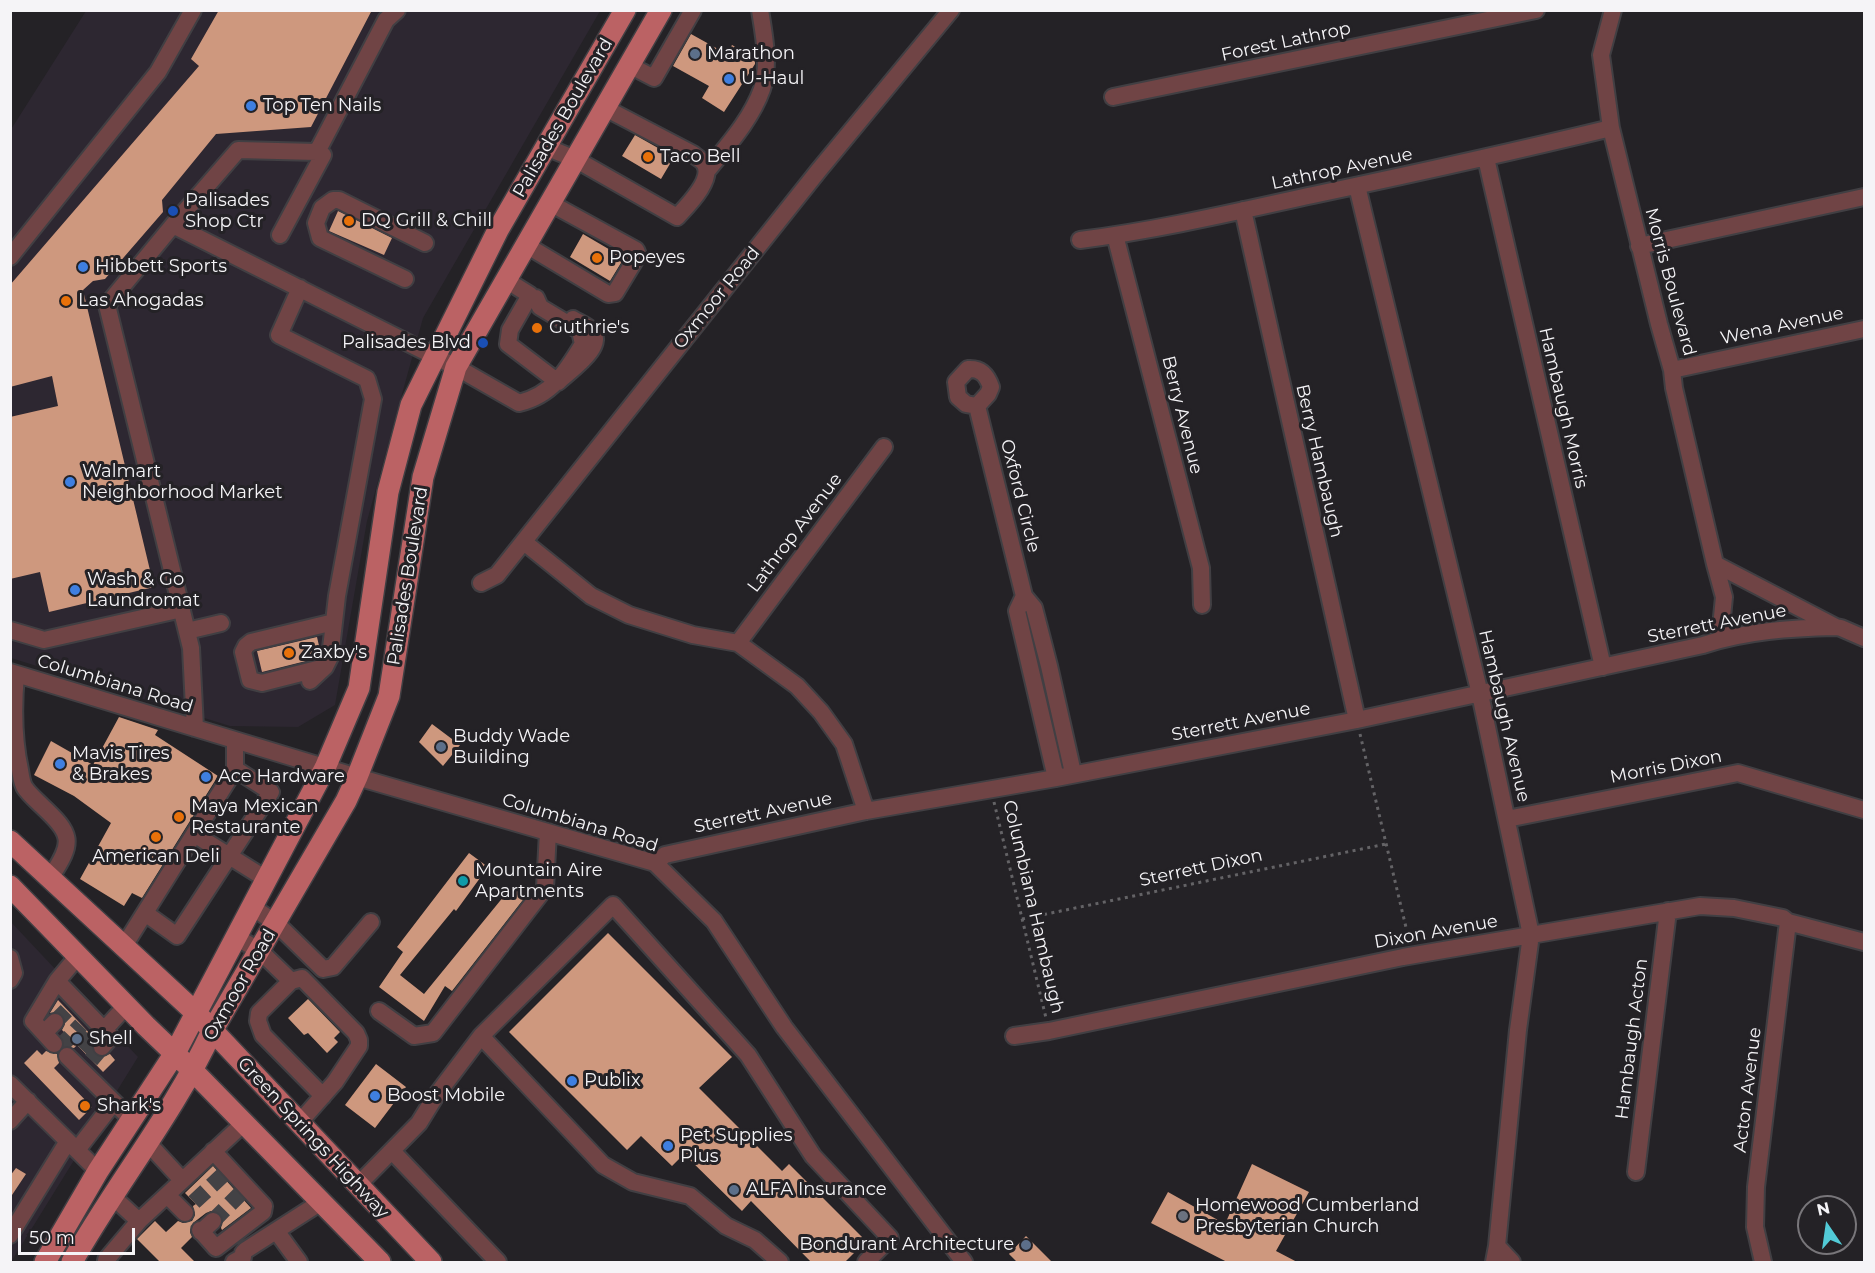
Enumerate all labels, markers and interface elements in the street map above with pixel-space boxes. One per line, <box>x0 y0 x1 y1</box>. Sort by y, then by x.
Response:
street label: Forest Lathrop <box>1219 18 1353 66</box>
street label: Palisades Boulevard <box>508 34 618 202</box>
place label: Marathon <box>707 43 795 65</box>
marker: Marathon <box>688 47 702 61</box>
place label: U-Haul <box>741 68 804 90</box>
marker: U-Haul <box>722 72 736 86</box>
place label: Top Ten Nails <box>263 95 381 117</box>
marker: Top Ten Nails <box>244 99 258 113</box>
street label: Lathrop Avenue <box>1269 143 1415 195</box>
place label: Taco Bell <box>660 146 741 168</box>
marker: Taco Bell <box>641 150 655 164</box>
place label: Palisades Shop Ctr <box>185 190 269 232</box>
marker: Palisades Shop Ctr <box>166 204 180 218</box>
street label: Morris Boulevard <box>1640 205 1700 359</box>
place label: DQ Grill & Chill <box>361 210 492 232</box>
marker: DQ Grill & Chill <box>342 214 356 228</box>
street label: Oxmoor Road <box>669 243 765 353</box>
place label: Popeyes <box>609 247 685 269</box>
marker: Popeyes <box>590 251 604 265</box>
place label: Hibbett Sports <box>95 256 227 278</box>
marker: Hibbett Sports <box>76 260 90 274</box>
place label: Las Ahogadas <box>78 290 204 312</box>
marker: Las Ahogadas <box>59 294 73 308</box>
street label: Wena Avenue <box>1718 302 1846 350</box>
place label: Guthrie's <box>549 317 629 339</box>
marker: Guthrie's <box>530 321 544 335</box>
street label: Hambaugh Morris <box>1534 325 1592 491</box>
place label: Palisades Blvd <box>342 332 471 354</box>
marker: Palisades Blvd <box>476 336 490 350</box>
street label: Berry Avenue <box>1157 354 1207 476</box>
street label: Berry Hambaugh <box>1291 382 1347 540</box>
street label: Oxford Circle <box>995 437 1045 555</box>
place label: Walmart Neighborhood Market <box>82 461 283 504</box>
street label: Lathrop Avenue <box>743 469 847 597</box>
marker: Walmart Neighborhood Market <box>63 475 77 489</box>
street label: Palisades Boulevard <box>383 485 433 667</box>
place label: Wash & Go Laundromat <box>87 569 200 612</box>
marker: Wash & Go Laundromat <box>68 583 82 597</box>
street label: Sterrett Avenue <box>1646 600 1788 648</box>
street label: Hambaugh Avenue <box>1474 628 1534 804</box>
place label: Zaxby's <box>301 642 367 664</box>
marker: Zaxby's <box>282 646 296 660</box>
street label: Columbiana Road <box>34 650 196 718</box>
street label: Sterrett Avenue <box>1170 698 1312 746</box>
place label: Buddy Wade Building <box>453 726 570 768</box>
marker: Buddy Wade Building <box>434 740 448 754</box>
place label: Mavis Tires & Brakes <box>72 743 170 786</box>
street label: Morris Dixon <box>1608 746 1724 788</box>
marker: Mavis Tires & Brakes <box>53 757 67 771</box>
place label: Ace Hardware <box>218 766 345 788</box>
marker: Ace Hardware <box>199 770 213 784</box>
street label: Sterrett Avenue <box>692 788 834 838</box>
street label: Columbiana Road <box>499 789 661 857</box>
place label: Maya Mexican Restaurante <box>191 796 318 838</box>
street label: Columbiana Hambaugh <box>998 798 1068 1016</box>
marker: Maya Mexican Restaurante <box>172 810 186 824</box>
marker: American Deli <box>149 830 163 844</box>
street label: Sterrett Dixon <box>1137 844 1265 892</box>
place label: American Deli <box>92 846 220 868</box>
place label: Mountain Aire Apartments <box>475 860 603 902</box>
marker: Mountain Aire Apartments <box>456 874 470 888</box>
street label: Dixon Avenue <box>1373 911 1499 953</box>
street label: Oxmoor Road <box>199 925 281 1045</box>
street label: Hambaugh Acton <box>1611 957 1653 1121</box>
street label: Acton Avenue <box>1730 1026 1766 1154</box>
place label: Shell <box>89 1028 133 1050</box>
marker: Shell <box>70 1032 84 1046</box>
street label: Green Springs Highway <box>233 1053 393 1223</box>
place label: Publix <box>584 1070 641 1092</box>
marker: Publix <box>565 1074 579 1088</box>
place label: Boost Mobile <box>387 1085 505 1107</box>
marker: Boost Mobile <box>368 1089 382 1103</box>
place label: Shark's <box>97 1095 161 1117</box>
marker: Shark's <box>78 1099 92 1113</box>
place label: Pet Supplies Plus <box>680 1125 793 1168</box>
marker: Pet Supplies Plus <box>661 1139 675 1153</box>
place label: ALFA Insurance <box>746 1179 887 1201</box>
marker: ALFA Insurance <box>727 1183 741 1197</box>
place label: Homewood Cumberland Presbyterian Church <box>1195 1195 1419 1238</box>
north arrow <box>1797 1195 1857 1255</box>
text: N <box>1815 1198 1832 1220</box>
marker: Homewood Cumberland Presbyterian Church <box>1176 1209 1190 1223</box>
scale bar <box>21 1216 138 1254</box>
text: 50 m <box>29 1227 75 1249</box>
place label: Bondurant Architecture <box>799 1234 1014 1256</box>
marker: Bondurant Architecture <box>1019 1238 1033 1252</box>

